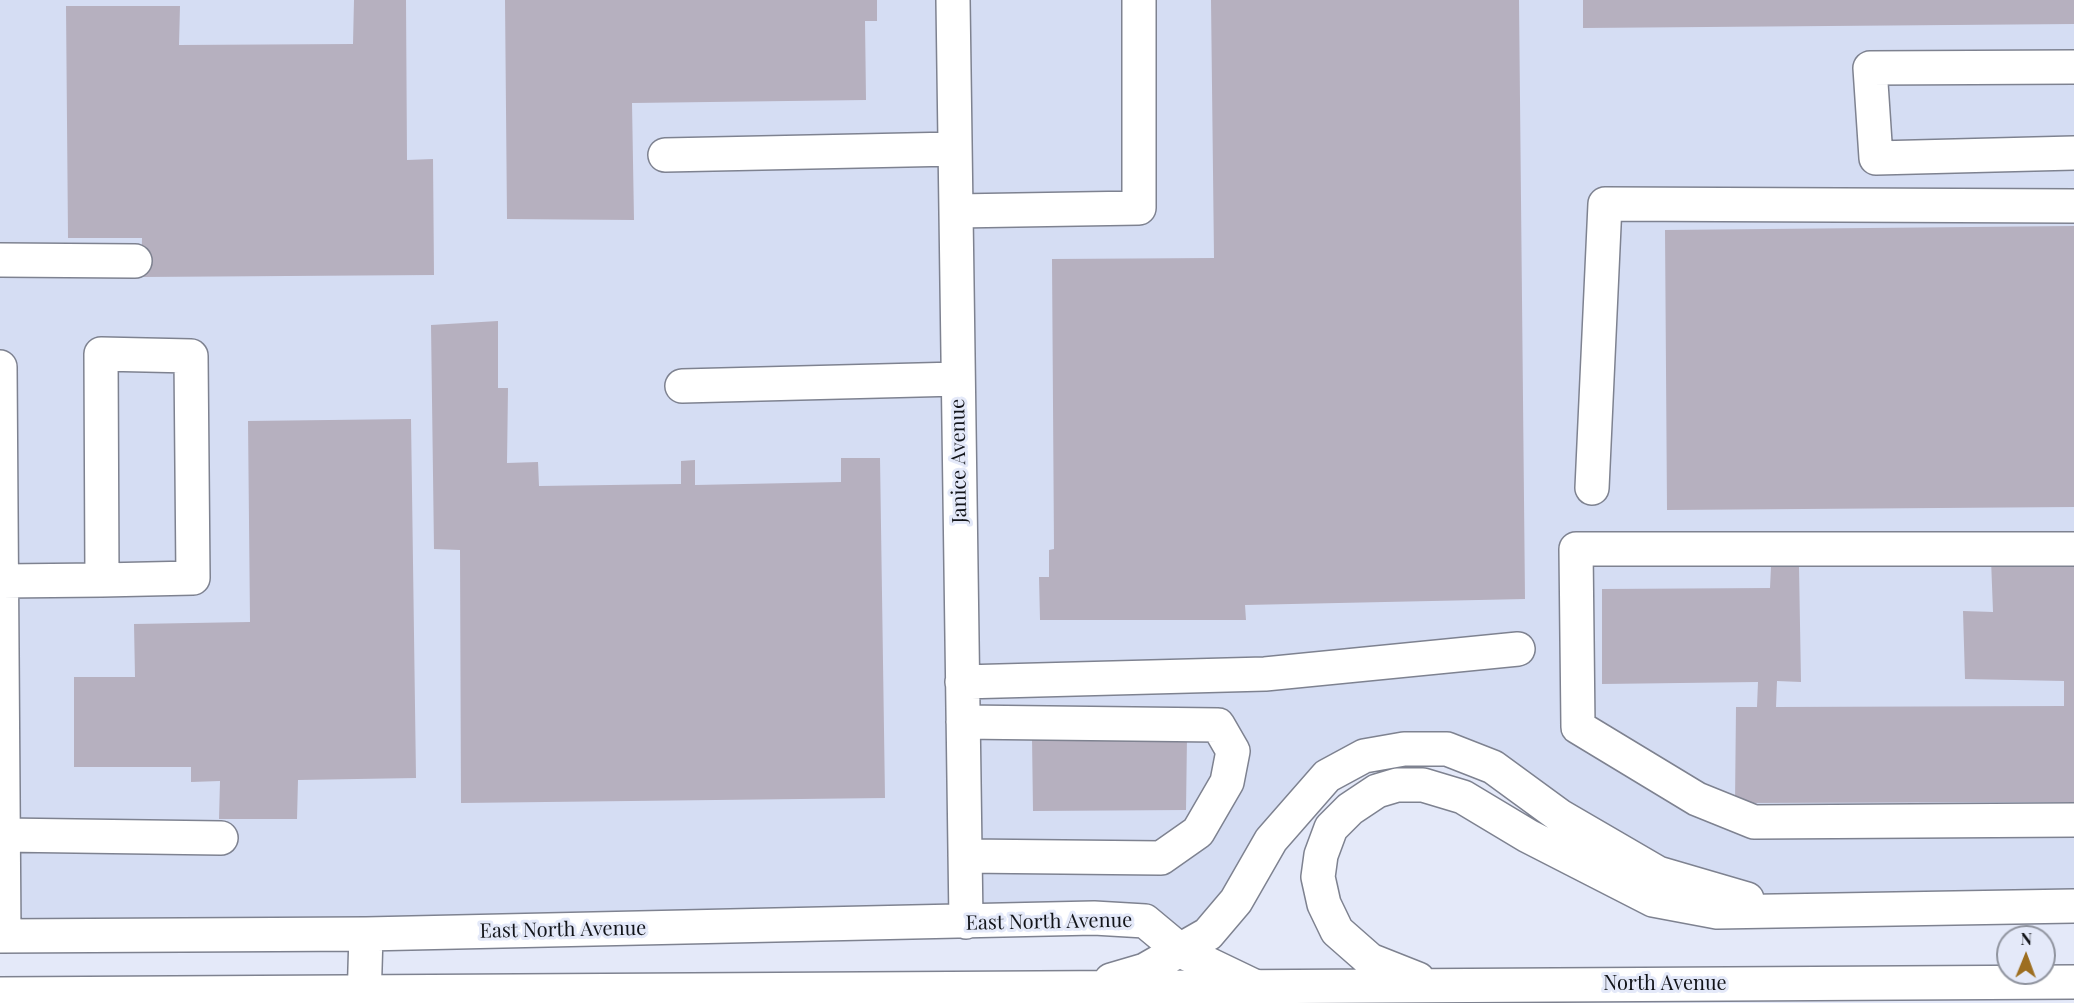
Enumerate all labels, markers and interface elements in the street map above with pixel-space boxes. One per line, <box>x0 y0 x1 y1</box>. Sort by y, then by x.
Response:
street label: Janice Avenue <box>946 398 972 524</box>
street label: East North Avenue <box>966 909 1132 935</box>
street label: East North Avenue <box>480 917 646 943</box>
north arrow <box>1996 925 2056 985</box>
text: N <box>2020 928 2032 949</box>
street label: North Avenue <box>1603 972 1727 996</box>

